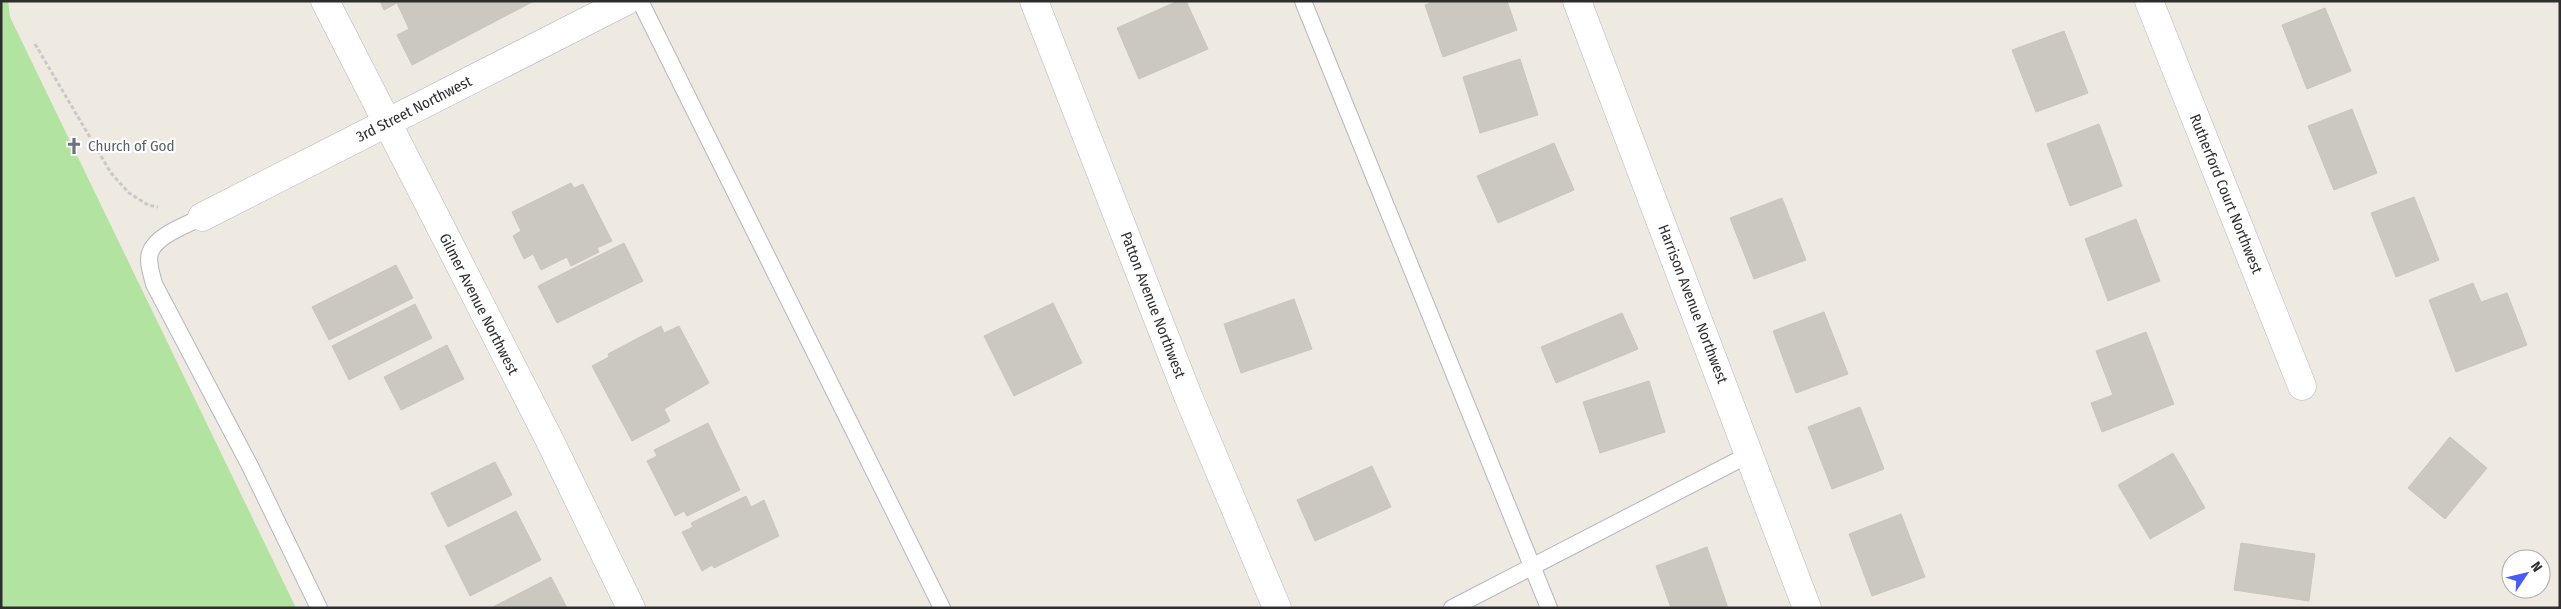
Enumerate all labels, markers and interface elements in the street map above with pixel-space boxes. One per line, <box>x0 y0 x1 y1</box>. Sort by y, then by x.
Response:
street label: 3rd Street Northwest <box>353 72 475 146</box>
street label: Rutherford Court Northwest <box>2186 112 2266 276</box>
church icon: Church of God <box>64 136 84 156</box>
place label: Church of God <box>88 137 174 155</box>
street label: Harrison Avenue Northwest <box>1654 222 1732 386</box>
street label: Patton Avenue Northwest <box>1117 229 1189 381</box>
street label: Gilmer Avenue Northwest <box>436 230 523 378</box>
north arrow <box>2501 549 2551 599</box>
text: N <box>2527 559 2546 575</box>

